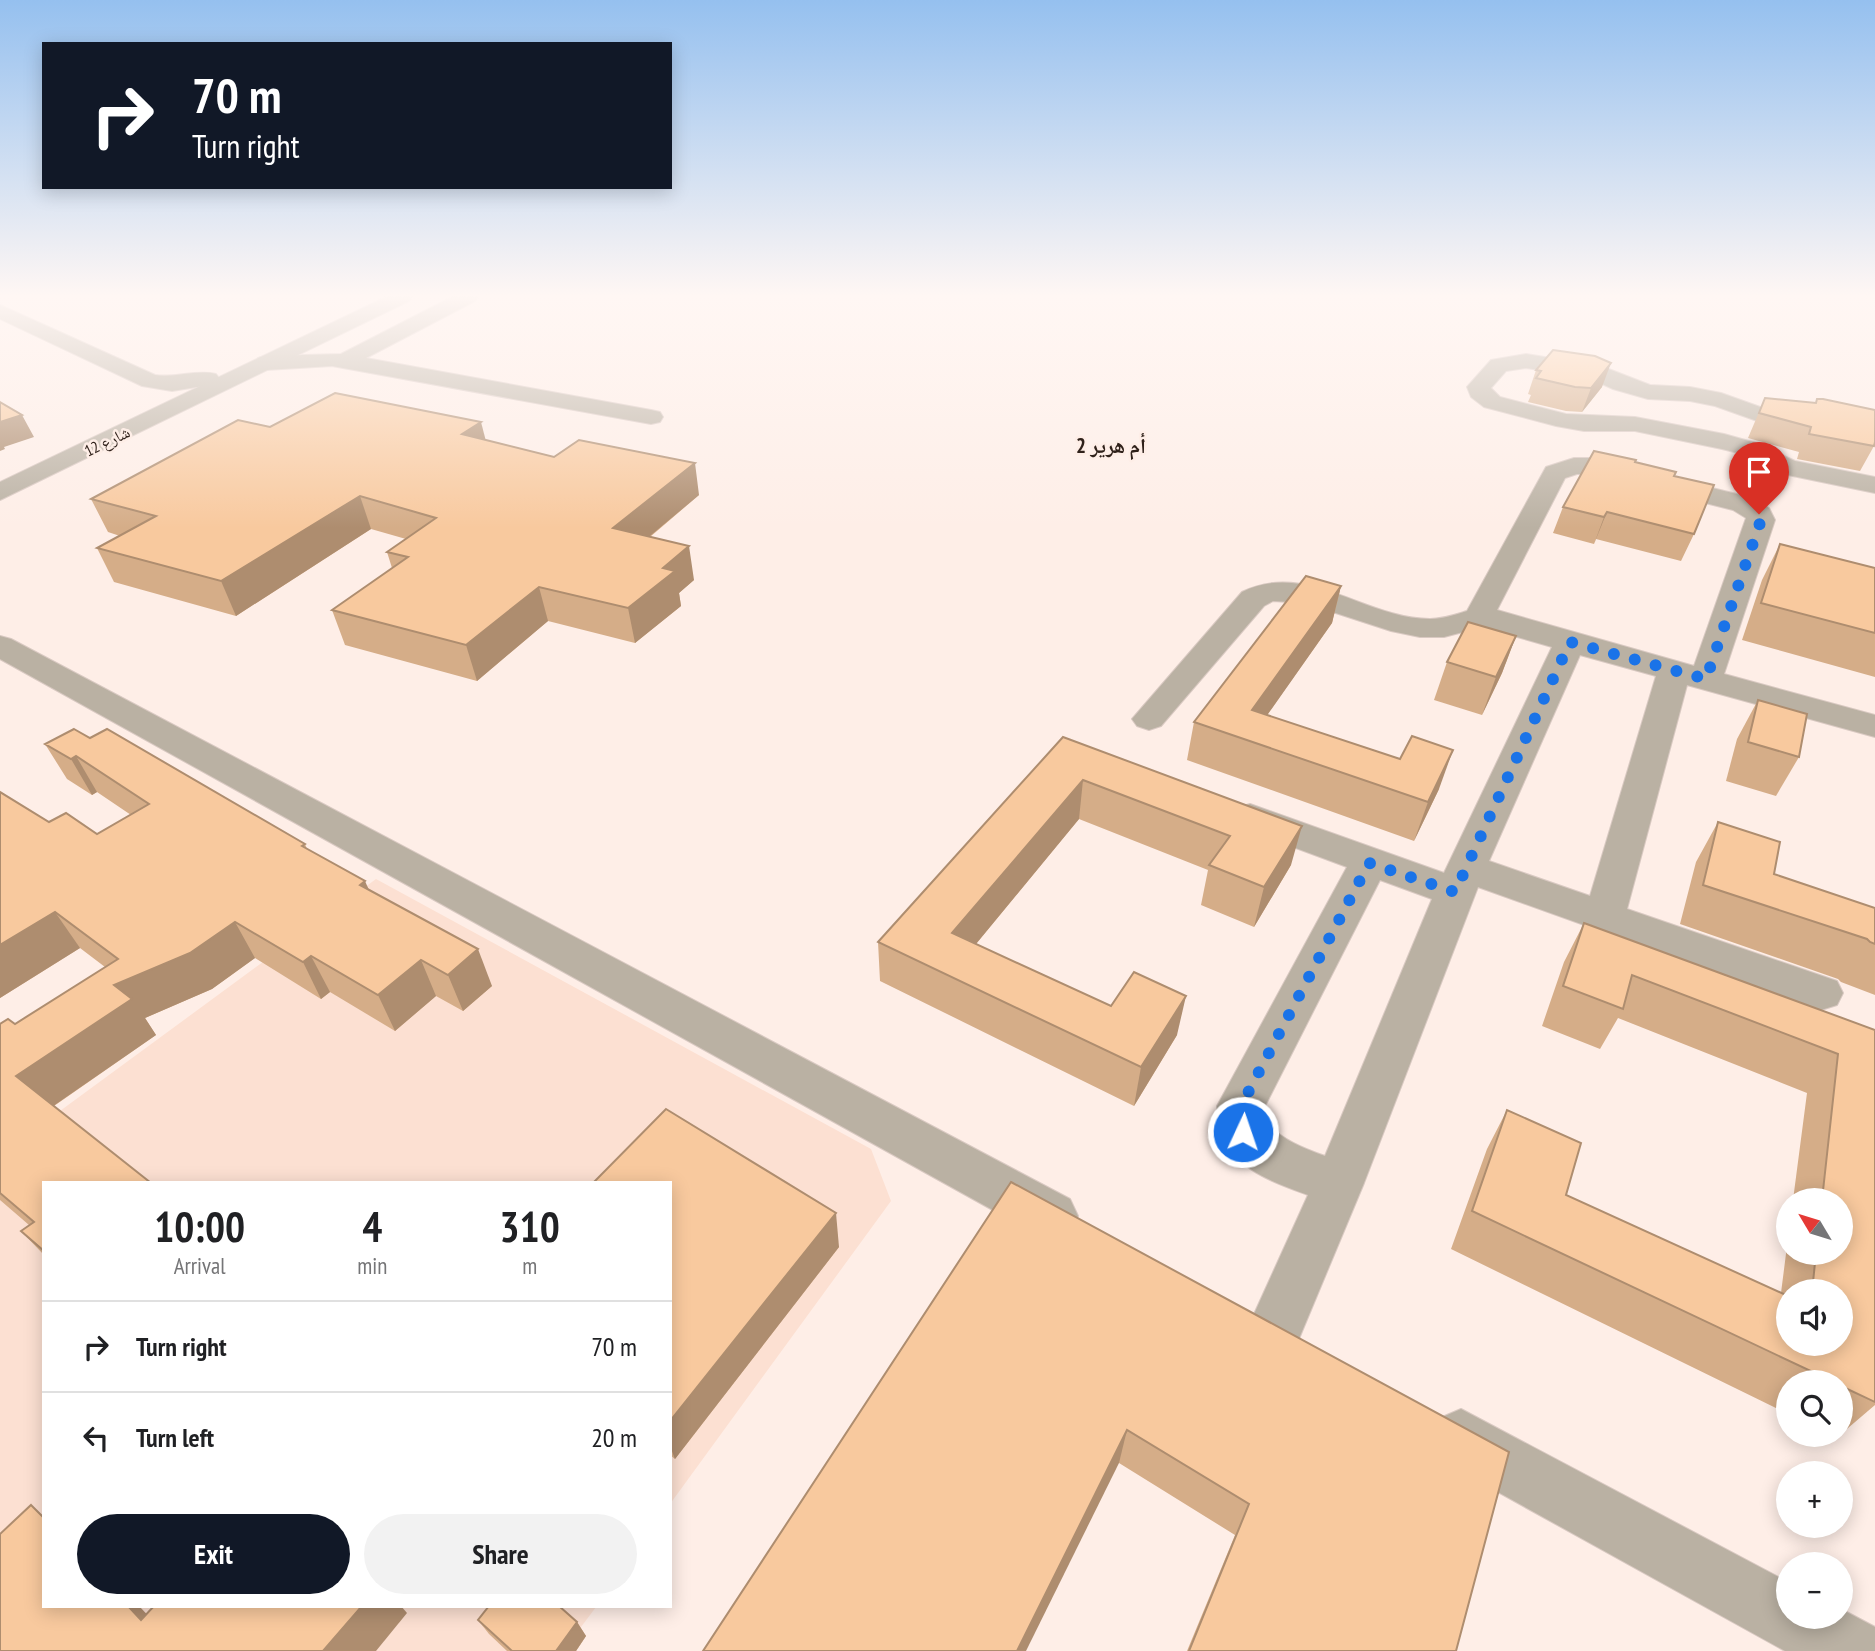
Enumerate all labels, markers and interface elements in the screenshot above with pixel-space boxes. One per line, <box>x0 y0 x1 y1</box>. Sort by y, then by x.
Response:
text: 70 m <box>192 63 281 127</box>
icon: right <box>77 70 168 161</box>
text: Turn right <box>192 125 300 167</box>
street label: شارع 12 <box>81 421 133 461</box>
district label: أم هرير 2 <box>1076 432 1146 460</box>
pin <box>1729 442 1789 514</box>
icon: arrive <box>1740 453 1778 491</box>
position arrow <box>1206 1095 1280 1169</box>
north arrow <box>1776 1188 1853 1265</box>
map controls <box>1776 1188 1853 1629</box>
text: 10:00 <box>154 1199 245 1254</box>
text: 4 <box>362 1199 382 1254</box>
text: 310 <box>500 1199 560 1254</box>
text: Arrival <box>174 1251 226 1280</box>
text: min <box>357 1251 387 1280</box>
text: m <box>522 1251 537 1280</box>
button: sound <box>1776 1279 1853 1356</box>
icon: right <box>77 1328 115 1366</box>
text: Turn right <box>136 1330 227 1363</box>
text: 70 m <box>591 1330 637 1363</box>
button: search <box>1776 1370 1853 1447</box>
icon: left <box>77 1419 115 1457</box>
text: Turn left <box>136 1421 214 1454</box>
text: 20 m <box>591 1421 637 1454</box>
button: + <box>1776 1461 1853 1538</box>
button: Exit <box>77 1514 350 1594</box>
button: Share <box>364 1514 637 1594</box>
button: − <box>1776 1552 1853 1629</box>

